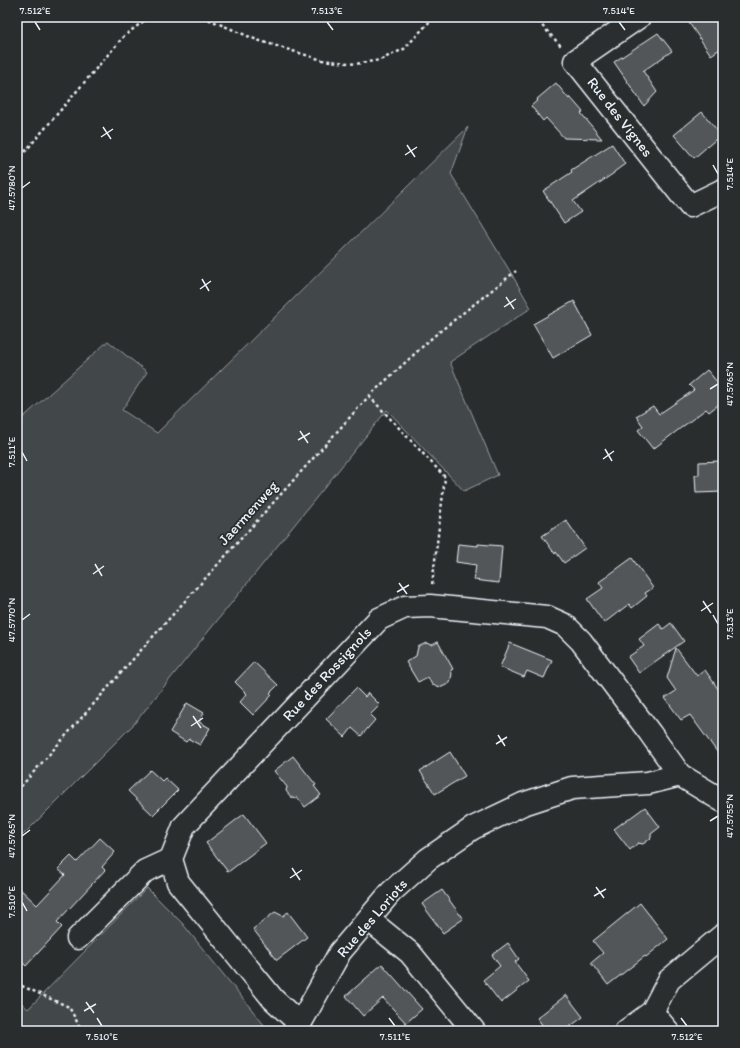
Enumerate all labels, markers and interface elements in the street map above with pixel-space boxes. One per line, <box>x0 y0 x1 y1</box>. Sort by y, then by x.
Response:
text: 7.512°E <box>19 4 51 17</box>
text: 7.513°E <box>311 4 343 17</box>
text: 7.514°E <box>603 4 635 17</box>
street label: Rue des Vignes <box>583 74 657 161</box>
text: 7.514°E <box>723 158 736 190</box>
text: 47.5780°N <box>5 165 18 210</box>
text: 47.5765°N <box>723 362 736 406</box>
text: 7.511°E <box>5 436 18 467</box>
street label: Jaermenweg <box>214 477 282 549</box>
text: 47.5770°N <box>5 598 18 642</box>
text: 7.513°E <box>723 608 736 640</box>
street label: Rue des Rossignols <box>279 623 375 725</box>
text: 47.5755°N <box>723 794 736 838</box>
text: 47.5765°N <box>5 814 18 858</box>
street label: Rue des Loriots <box>333 875 411 961</box>
text: 7.510°E <box>5 886 18 918</box>
text: 7.510°E <box>86 1030 118 1043</box>
text: 7.511°E <box>380 1030 411 1043</box>
text: 7.512°E <box>671 1030 703 1043</box>

